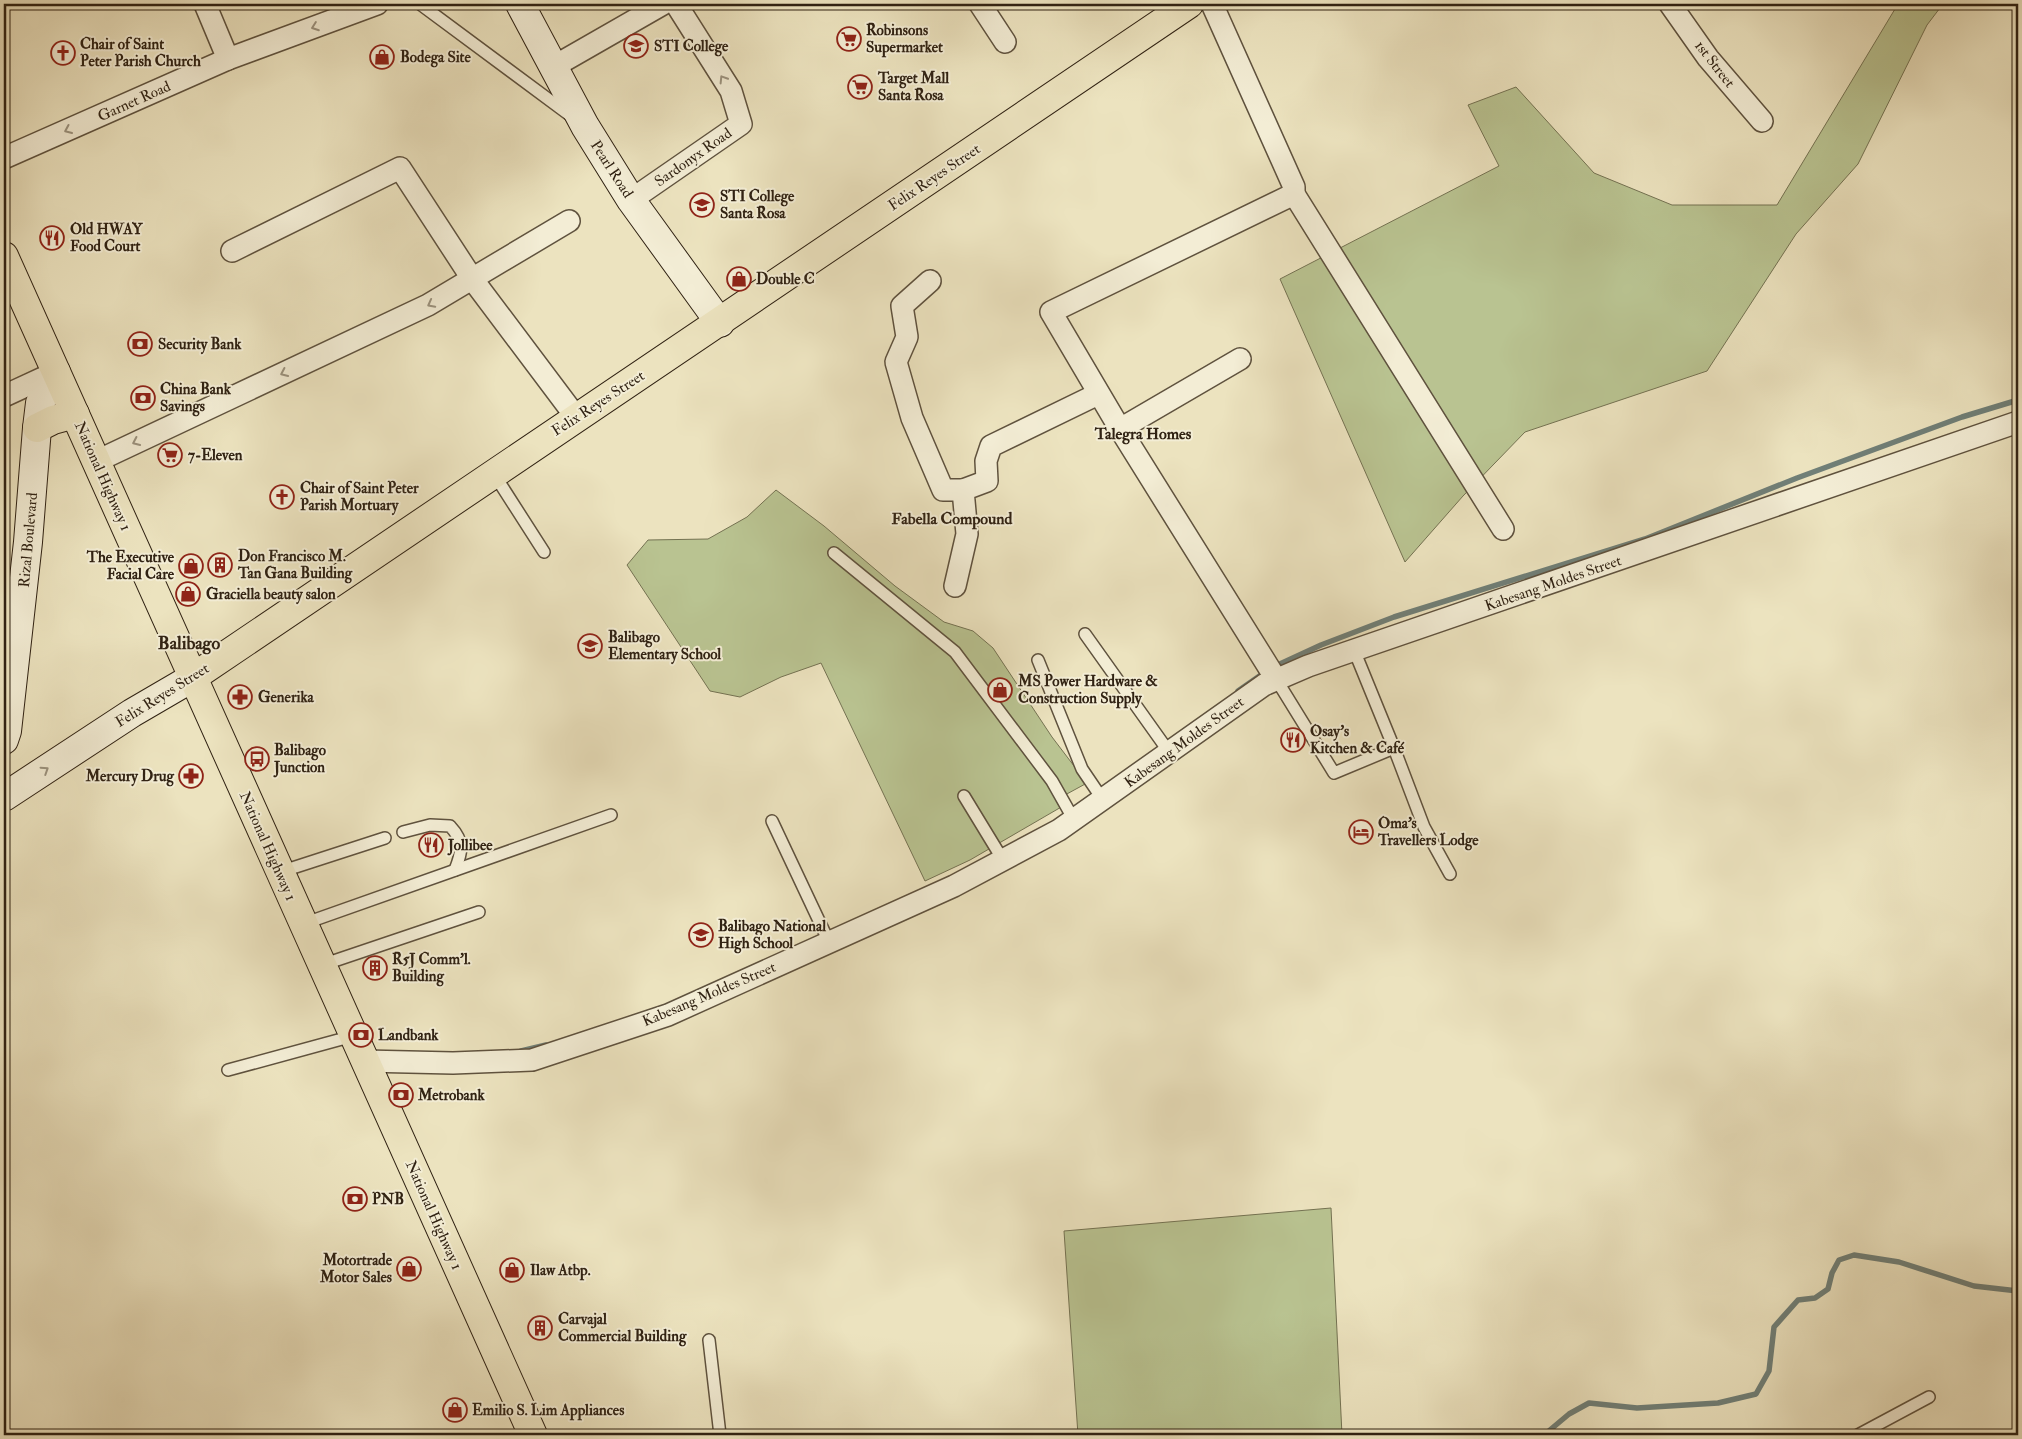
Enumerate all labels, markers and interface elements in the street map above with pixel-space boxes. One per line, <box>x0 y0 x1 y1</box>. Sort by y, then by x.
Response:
one-way arrow <box>311 21 320 31</box>
place label: Robinsons Supermarket <box>866 21 943 58</box>
supermarket icon: Robinsons Supermarket <box>836 26 862 52</box>
school or university icon: STI College <box>623 33 649 59</box>
place label: Chair of Saint Peter Parish Church <box>80 35 201 71</box>
place label: STI College <box>654 37 729 57</box>
street label: 1st Street <box>1690 37 1739 92</box>
church icon: Chair of Saint Peter Parish Church <box>50 40 76 66</box>
shop icon: Bodega Site <box>369 44 395 70</box>
place label: Bodega Site <box>400 48 471 68</box>
place label: Target Mall Santa Rosa <box>877 69 949 105</box>
supermarket icon: Target Mall Santa Rosa <box>847 74 873 100</box>
one-way arrow <box>720 76 730 85</box>
street label: Garnet Road <box>95 77 174 126</box>
one-way arrow <box>64 123 73 134</box>
street label: Sardonyx Road <box>651 123 736 191</box>
street label: Pearl Road <box>586 137 637 202</box>
street label: Felix Reyes Street <box>885 140 984 215</box>
place label: STI College Santa Rosa <box>720 187 795 223</box>
school or university icon: STI College Santa Rosa <box>689 192 715 218</box>
place label: Old HWAY Food Court <box>70 220 143 256</box>
restaurant icon: Old HWAY Food Court <box>39 225 65 251</box>
shop icon: Double C <box>726 266 752 292</box>
place label: Double C <box>756 270 815 289</box>
one-way arrow <box>427 298 436 308</box>
bank icon: Security Bank <box>127 331 153 357</box>
place label: Security Bank <box>158 335 242 355</box>
street label: Felix Reyes Street <box>548 366 648 441</box>
one-way arrow <box>280 367 289 377</box>
place label: China Bank Savings <box>160 380 232 417</box>
bank icon: China Bank Savings <box>130 385 156 411</box>
street label: National Highway 1 <box>70 419 135 534</box>
district label: Talegra Homes <box>1094 424 1192 445</box>
one-way arrow <box>133 436 142 446</box>
supermarket icon: 7-Eleven <box>157 442 183 468</box>
place label: 7-Eleven <box>188 446 243 465</box>
place label: Chair of Saint Peter Parish Mortuary <box>300 479 419 516</box>
church icon: Chair of Saint Peter Parish Mortuary <box>269 484 295 510</box>
street label: Rizal Boulevard <box>15 491 42 588</box>
district label: Fabella Compound <box>892 509 1013 530</box>
place label: Don Francisco M. Tan Gana Building <box>237 547 353 584</box>
place label: The Executive Facial Care <box>86 548 175 584</box>
street label: Kabesang Moldes Street <box>1482 551 1624 616</box>
building icon: Don Francisco M. Tan Gana Building <box>207 552 233 578</box>
shop icon: The Executive Facial Care <box>178 553 204 579</box>
shop icon: Graciella beauty salon <box>175 581 201 607</box>
place label: Graciella beauty salon <box>206 585 336 605</box>
place label: Balibago Elementary School <box>608 628 721 665</box>
district label: Balibago <box>158 632 220 655</box>
school or university icon: Balibago Elementary School <box>577 633 603 659</box>
street label: Felix Reyes Street <box>112 659 213 732</box>
place label: MS Power Hardware & Construction Supply <box>1017 672 1158 709</box>
shop icon: MS Power Hardware & Construction Supply <box>987 677 1013 703</box>
pharmacy icon: Generika <box>227 684 253 710</box>
place label: Generika <box>258 688 315 707</box>
street label: Kabesang Moldes Street <box>1121 693 1248 792</box>
place label: Osay's Kitchen & Café <box>1310 722 1405 758</box>
restaurant icon: Osay's Kitchen & Café <box>1280 727 1306 753</box>
place label: Balibago Junction <box>273 741 327 778</box>
bus stop icon: Balibago Junction <box>244 746 270 772</box>
pharmacy icon: Mercury Drug <box>178 763 204 789</box>
one-way arrow <box>39 767 48 776</box>
place label: Mercury Drug <box>85 767 175 787</box>
street label: National Highway 1 <box>235 789 300 904</box>
place label: Oma's Travellers Lodge <box>1377 814 1479 851</box>
hotel icon: Oma's Travellers Lodge <box>1348 819 1374 845</box>
restaurant icon: Jollibee <box>418 832 444 858</box>
place label: Jollibee <box>447 836 493 856</box>
place label: Balibago National High School <box>718 917 826 954</box>
school or university icon: Balibago National High School <box>688 922 714 948</box>
place label: R5J Comm'l. Building <box>392 950 471 987</box>
building icon: R5J Comm'l. Building <box>362 955 388 981</box>
street label: Kabesang Moldes Street <box>640 958 779 1031</box>
bank icon: Landbank <box>348 1022 374 1048</box>
place label: Landbank <box>378 1026 439 1045</box>
bank icon: Metrobank <box>388 1082 414 1108</box>
place label: Metrobank <box>417 1086 485 1105</box>
street label: National Highway 1 <box>401 1158 466 1273</box>
bank icon: PNB <box>342 1186 368 1212</box>
place label: PNB <box>372 1190 404 1209</box>
place label: Motortrade Motor Sales <box>319 1251 393 1287</box>
shop icon: Motortrade Motor Sales <box>396 1256 422 1282</box>
shop icon: Ilaw Atbp. <box>499 1257 525 1283</box>
place label: Ilaw Atbp. <box>530 1261 591 1281</box>
place label: Carvajal Commercial Building <box>558 1310 687 1347</box>
building icon: Carvajal Commercial Building <box>527 1315 553 1341</box>
shop icon: Emilio S. Lim Appliances <box>442 1397 468 1423</box>
place label: Emilio S. Lim Appliances <box>472 1401 624 1421</box>

